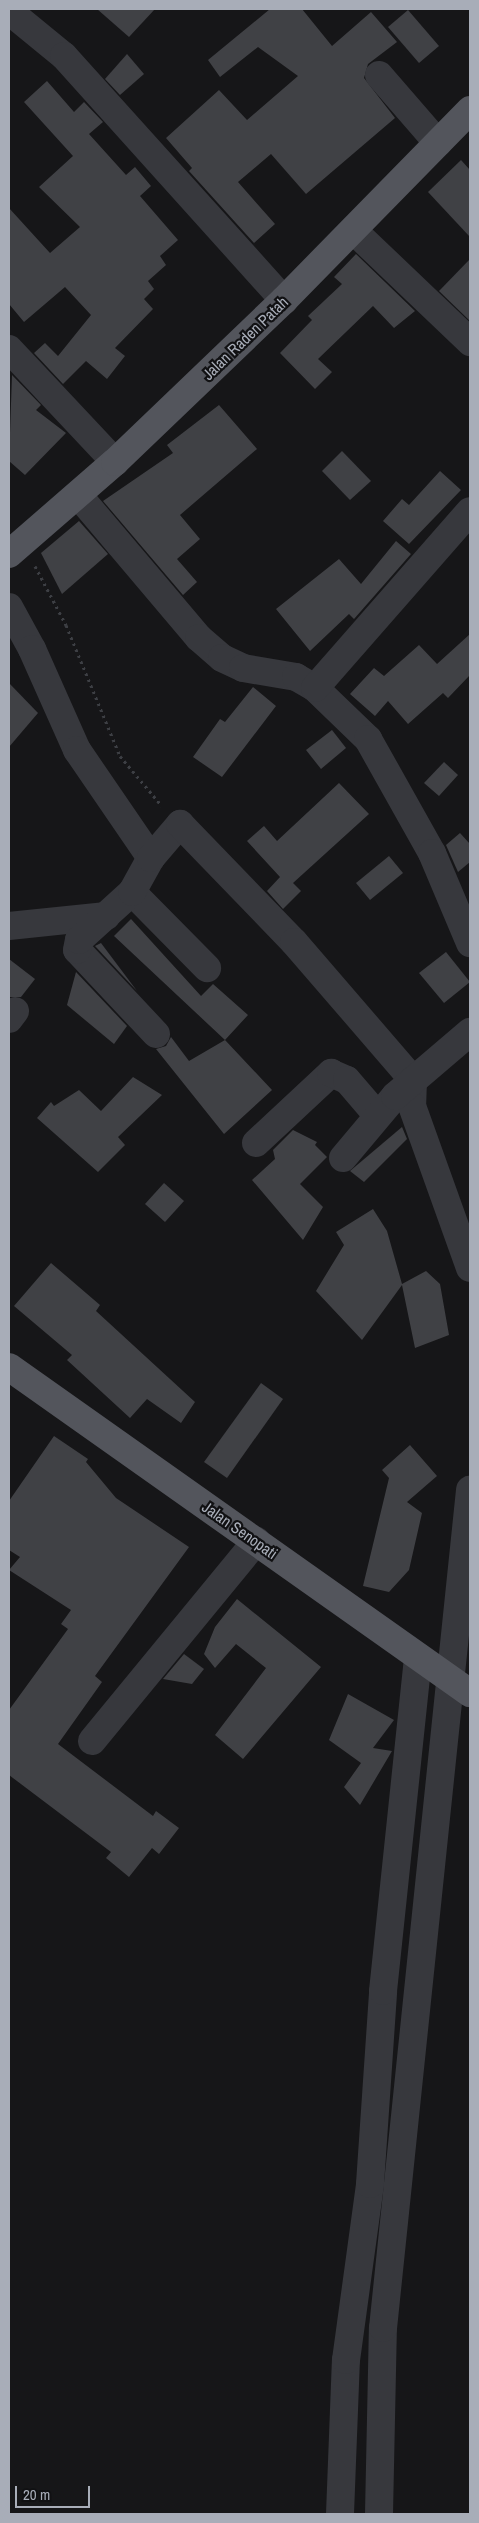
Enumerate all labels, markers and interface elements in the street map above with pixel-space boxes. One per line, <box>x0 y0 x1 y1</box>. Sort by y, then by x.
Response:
street label: Jalan Raden Patah <box>198 292 292 384</box>
street label: Jalan Senopati <box>199 1497 281 1563</box>
scale bar <box>18 2476 92 2508</box>
text: 20 m <box>23 2484 50 2505</box>

